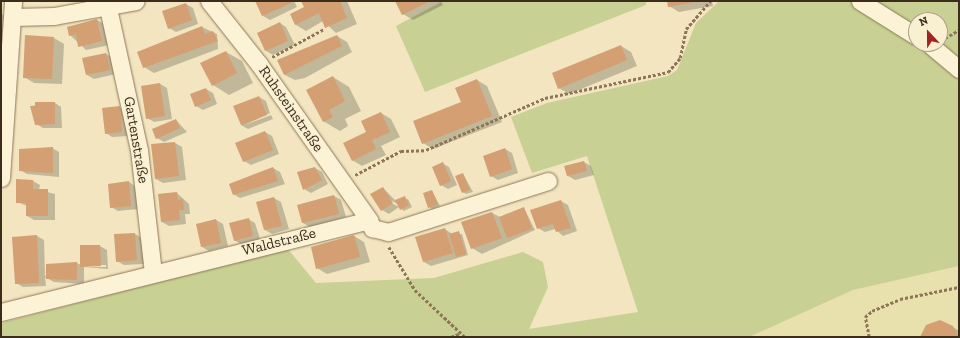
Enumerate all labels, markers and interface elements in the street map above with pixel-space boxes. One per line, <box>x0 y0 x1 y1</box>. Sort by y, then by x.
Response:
north arrow <box>908 12 948 52</box>
text: N <box>917 14 930 29</box>
street label: Ruhsteinstraße <box>255 63 327 155</box>
street label: Gartenstraße <box>120 95 152 185</box>
street label: Waldstraße <box>240 224 318 260</box>

